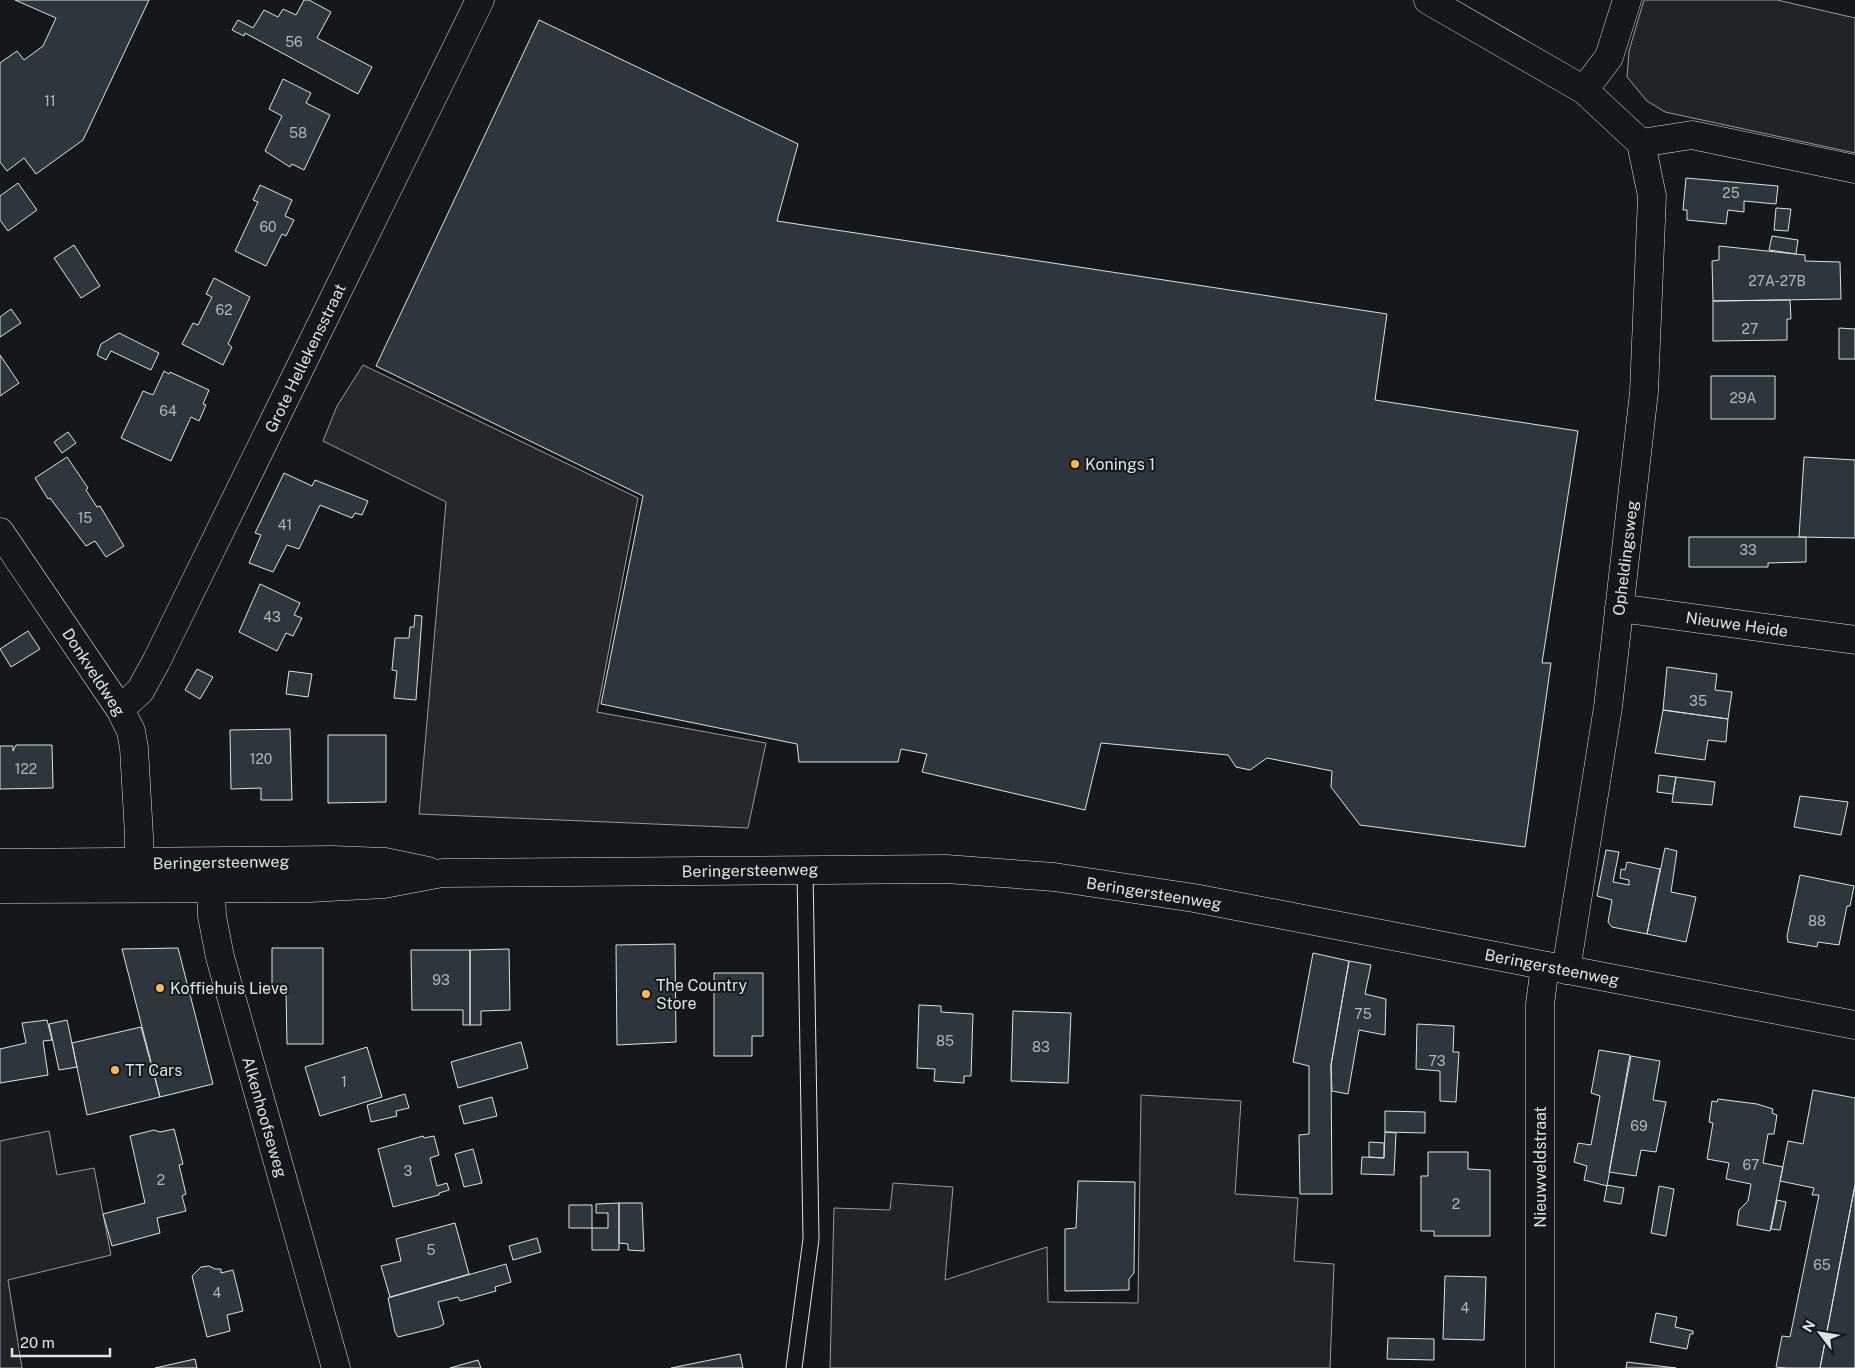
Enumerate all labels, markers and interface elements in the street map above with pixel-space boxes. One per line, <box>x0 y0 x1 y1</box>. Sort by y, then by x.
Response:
house number: 56 <box>285 34 303 50</box>
house number: 11 <box>44 93 56 109</box>
house number: 58 <box>289 125 307 141</box>
house number: 25 <box>1722 185 1740 201</box>
house number: 60 <box>259 219 277 235</box>
house number: 27A-27B <box>1748 273 1806 289</box>
street label: Grote Hellekensstraat <box>261 281 350 436</box>
house number: 62 <box>215 302 233 318</box>
house number: 27 <box>1742 321 1758 337</box>
house number: 29A <box>1729 390 1757 406</box>
house number: 64 <box>159 403 177 419</box>
place label: Konings 1 <box>1085 455 1155 474</box>
marker: Konings 1 <box>1069 458 1081 470</box>
street label: Opheldingsweg <box>1609 499 1642 617</box>
house number: 15 <box>78 510 92 526</box>
house number: 41 <box>278 517 292 533</box>
house number: 33 <box>1739 542 1757 558</box>
street label: Nieuwe Heide <box>1684 608 1789 641</box>
house number: 43 <box>263 609 281 625</box>
street label: Donkveldweg <box>58 625 129 720</box>
house number: 35 <box>1689 693 1707 709</box>
house number: 120 <box>250 751 272 767</box>
house number: 122 <box>15 761 37 777</box>
street label: Beringersteenweg <box>153 852 290 873</box>
street label: Beringersteenweg <box>682 860 819 881</box>
street label: Beringersteenweg <box>1085 873 1223 914</box>
house number: 88 <box>1808 913 1826 929</box>
street label: Beringersteenweg <box>1483 945 1621 990</box>
house number: 93 <box>432 972 450 988</box>
place label: The Country Store <box>656 976 748 1013</box>
place label: Koffiehuis Lieve <box>170 979 288 998</box>
marker: Koffiehuis Lieve <box>154 982 166 994</box>
marker: The Country Store <box>640 988 652 1000</box>
house number: 75 <box>1354 1006 1372 1022</box>
house number: 85 <box>936 1033 954 1049</box>
house number: 83 <box>1032 1039 1050 1055</box>
house number: 73 <box>1429 1053 1446 1069</box>
street label: Alkenhoofseweg <box>238 1055 291 1180</box>
place label: TT Cars <box>125 1061 182 1080</box>
marker: TT Cars <box>109 1064 121 1076</box>
house number: 1 <box>341 1074 347 1090</box>
street label: Nieuwveldstraat <box>1531 1106 1550 1228</box>
house number: 69 <box>1630 1118 1648 1134</box>
house number: 67 <box>1743 1157 1759 1173</box>
house number: 3 <box>404 1163 413 1179</box>
house number: 2 <box>157 1172 165 1188</box>
house number: 2 <box>1452 1196 1460 1212</box>
house number: 5 <box>427 1242 436 1258</box>
house number: 65 <box>1813 1257 1831 1273</box>
house number: 4 <box>213 1285 222 1301</box>
house number: 4 <box>1461 1300 1470 1316</box>
north arrow <box>1795 1308 1845 1358</box>
text: N <box>1799 1317 1819 1335</box>
scale bar <box>12 1326 110 1358</box>
text: 20 m <box>20 1334 55 1351</box>

